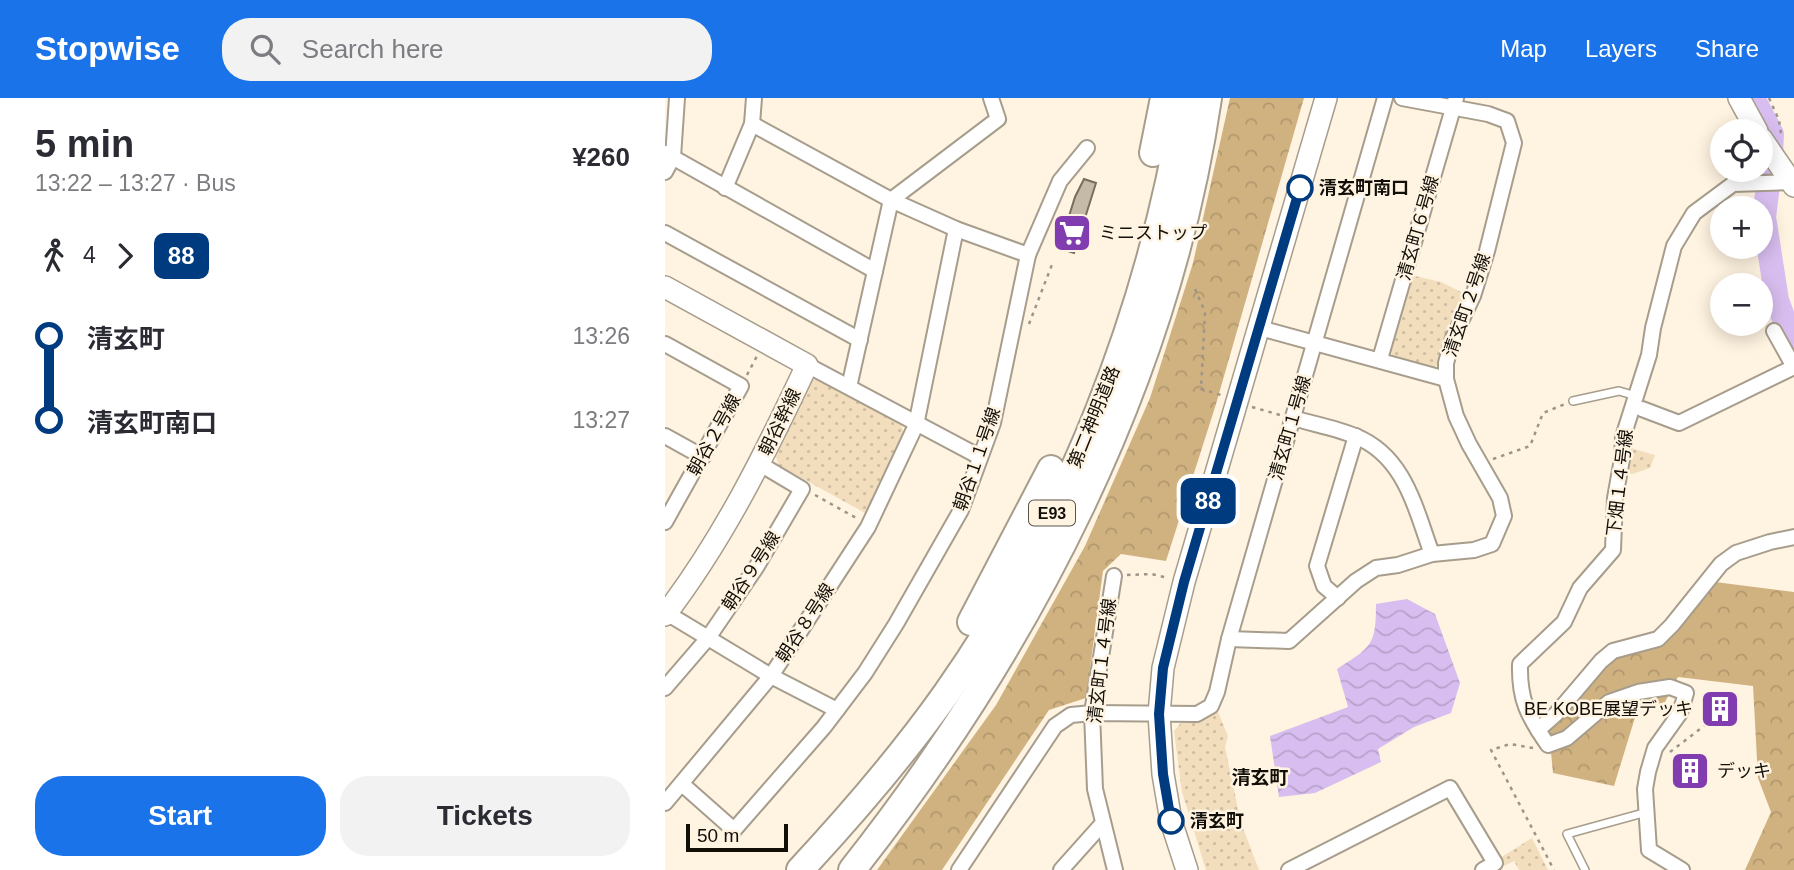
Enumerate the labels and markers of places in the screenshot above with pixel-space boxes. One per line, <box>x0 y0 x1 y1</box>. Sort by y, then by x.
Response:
marker: 清玄町南口 <box>1287 175 1313 201</box>
place label: 清玄町南口 <box>1319 178 1409 198</box>
supermarket icon: ミニストップ <box>1051 212 1093 254</box>
place label: ミニストップ <box>1099 223 1207 243</box>
building icon: BE KOBE展望デッキ <box>1699 688 1741 730</box>
place label: BE KOBE展望デッキ <box>1524 699 1693 719</box>
building icon: デッキ <box>1669 750 1711 792</box>
place label: デッキ <box>1717 761 1771 781</box>
marker: 清玄町 <box>1158 808 1184 834</box>
place label: 清玄町 <box>1190 811 1244 831</box>

